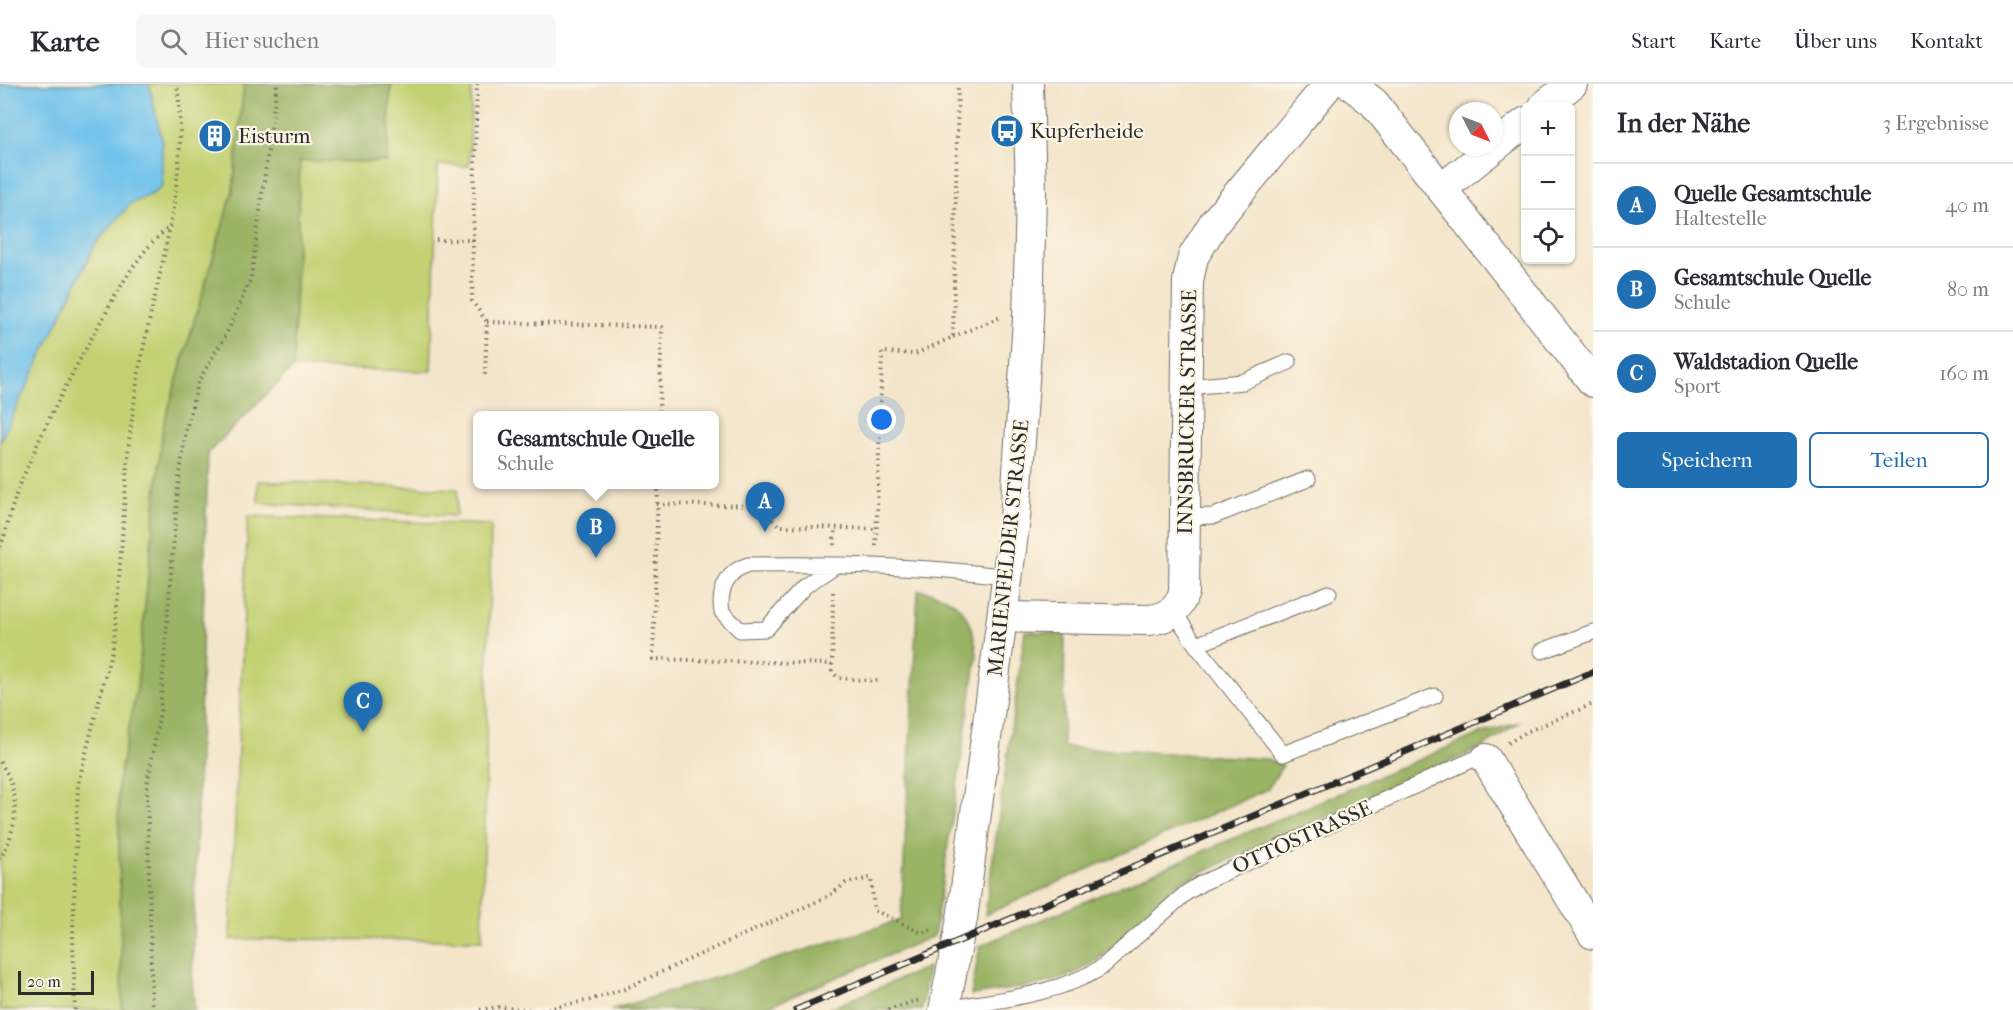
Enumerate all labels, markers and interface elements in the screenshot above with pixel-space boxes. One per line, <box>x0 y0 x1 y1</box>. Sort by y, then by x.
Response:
search box <box>136 14 556 68</box>
text: Karte <box>30 25 100 58</box>
icon: search <box>157 25 190 58</box>
text: Hier suchen <box>205 28 319 54</box>
text: Start <box>1631 29 1676 53</box>
text: Karte <box>1709 29 1761 53</box>
text: Über uns <box>1794 29 1877 53</box>
text: Kontakt <box>1910 29 1983 53</box>
north arrow <box>1449 102 1503 156</box>
map controls <box>1521 102 1575 264</box>
button: + <box>1521 102 1575 156</box>
text: In der Nähe <box>1617 108 1750 139</box>
text: 3 Ergebnisse <box>1883 112 1989 135</box>
bus stop icon: Kupferheide <box>989 113 1025 149</box>
building icon: Eisturm <box>197 118 233 154</box>
place label: Kupferheide <box>1030 119 1144 143</box>
place label: Eisturm <box>238 124 311 148</box>
button: − <box>1521 156 1575 210</box>
text: Quelle Gesamtschule <box>1674 181 1872 207</box>
text: A <box>1630 194 1643 217</box>
text: 40 m <box>1945 194 1989 217</box>
text: Haltestelle <box>1674 207 1767 230</box>
button: locate <box>1521 210 1575 264</box>
text: Gesamtschule Quelle <box>1674 265 1872 291</box>
text: B <box>1630 278 1643 301</box>
text: 80 m <box>1947 278 1989 301</box>
street label: INNSBRUCKER STRASSE <box>1173 289 1201 535</box>
text: Schule <box>1674 291 1731 314</box>
text: Waldstadion Quelle <box>1674 349 1858 375</box>
text: C <box>1630 362 1643 385</box>
text: 160 m <box>1939 362 1989 385</box>
text: Sport <box>1674 375 1721 398</box>
your location <box>867 405 896 434</box>
popup <box>473 411 719 489</box>
street label: MARIENFELDER STRASSE <box>983 418 1033 678</box>
text: Gesamtschule Quelle <box>497 426 695 452</box>
button: Speichern <box>1617 432 1797 488</box>
button: Teilen <box>1809 432 1989 488</box>
text: Schule <box>497 452 554 475</box>
pin: A <box>746 482 784 532</box>
pin: B <box>576 508 616 558</box>
pin: C <box>344 682 382 732</box>
street label: OTTOSTRASSE <box>1228 795 1376 879</box>
scale bar <box>18 968 94 996</box>
text: 20 m <box>27 972 61 991</box>

